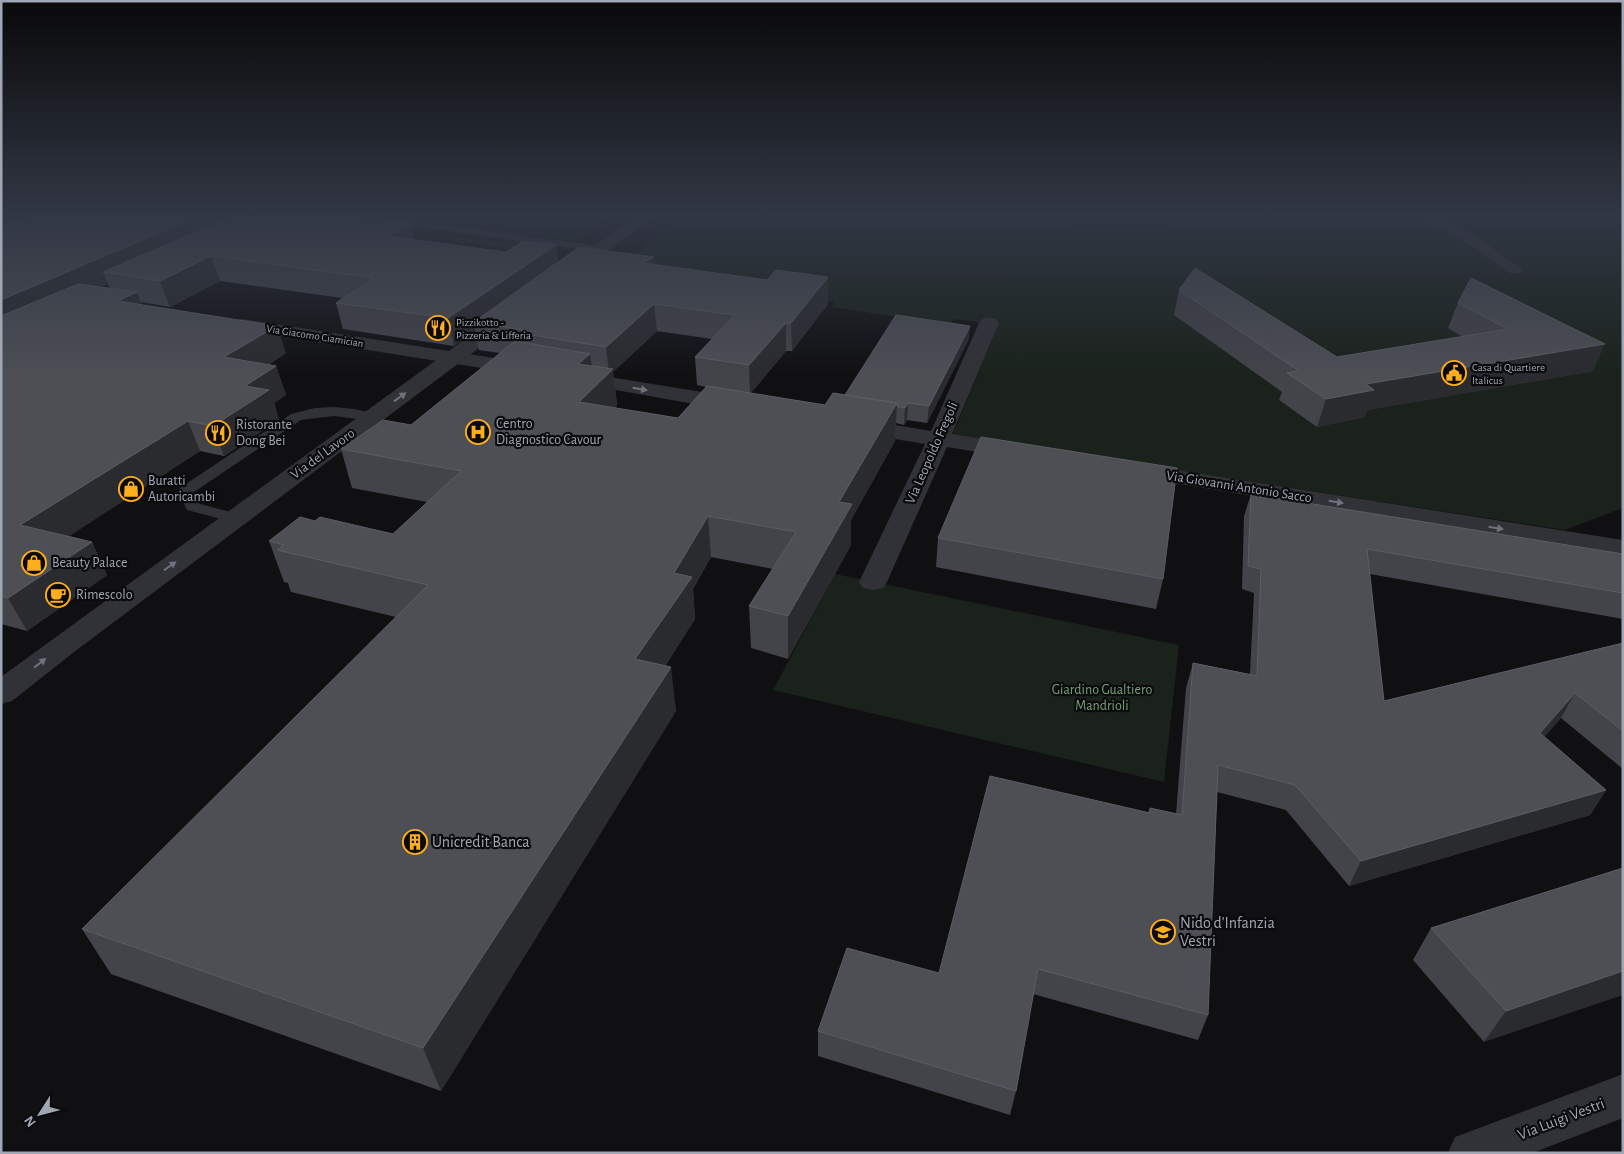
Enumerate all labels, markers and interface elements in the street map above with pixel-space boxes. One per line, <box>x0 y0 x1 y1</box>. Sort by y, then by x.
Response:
restaurant icon: Pizzikotto - Pizzeria & Lifferia <box>425 315 451 341</box>
place label: Pizzikotto - Pizzeria & Lifferia <box>456 317 531 341</box>
street label: Via Giacomo Ciamician <box>266 323 364 349</box>
public building icon: Casa di Quartiere Italicus <box>1441 360 1467 386</box>
place label: Casa di Quartiere Italicus <box>1472 362 1545 386</box>
one-way arrow <box>632 385 648 393</box>
one-way arrow <box>393 392 406 403</box>
street label: Via Leopoldo Fregoli <box>903 400 961 506</box>
place label: Centro Diagnostico Cavour <box>496 417 602 447</box>
place label: Ristorante Dong Bei <box>236 418 292 448</box>
hospital icon: Centro Diagnostico Cavour <box>465 419 491 445</box>
restaurant icon: Ristorante Dong Bei <box>205 420 231 446</box>
street label: Via del Lavoro <box>288 426 358 482</box>
street label: Via Giovanni Antonio Sacco <box>1165 469 1313 505</box>
place label: Buratti Autoricambi <box>148 474 215 504</box>
shop icon: Buratti Autoricambi <box>118 476 144 502</box>
one-way arrow <box>1328 498 1344 506</box>
one-way arrow <box>1489 524 1505 532</box>
shop icon: Beauty Palace <box>21 550 47 576</box>
place label: Beauty Palace <box>52 556 127 570</box>
one-way arrow <box>163 561 176 572</box>
cafe icon: Rimescolo <box>45 582 71 608</box>
place label: Rimescolo <box>76 588 133 602</box>
one-way arrow <box>33 658 46 669</box>
park label: Giardino Gualtiero Mandrioli <box>1052 683 1152 713</box>
building icon: Unicredit Banca <box>402 829 428 855</box>
place label: Unicredit Banca <box>432 834 530 850</box>
place label: Nido d'Infanzia Vestri <box>1180 915 1275 949</box>
school or university icon: Nido d'Infanzia Vestri <box>1150 919 1176 945</box>
north arrow <box>15 1089 65 1139</box>
street label: Via Luigi Vestri <box>1515 1095 1607 1143</box>
text: N <box>22 1113 39 1129</box>

